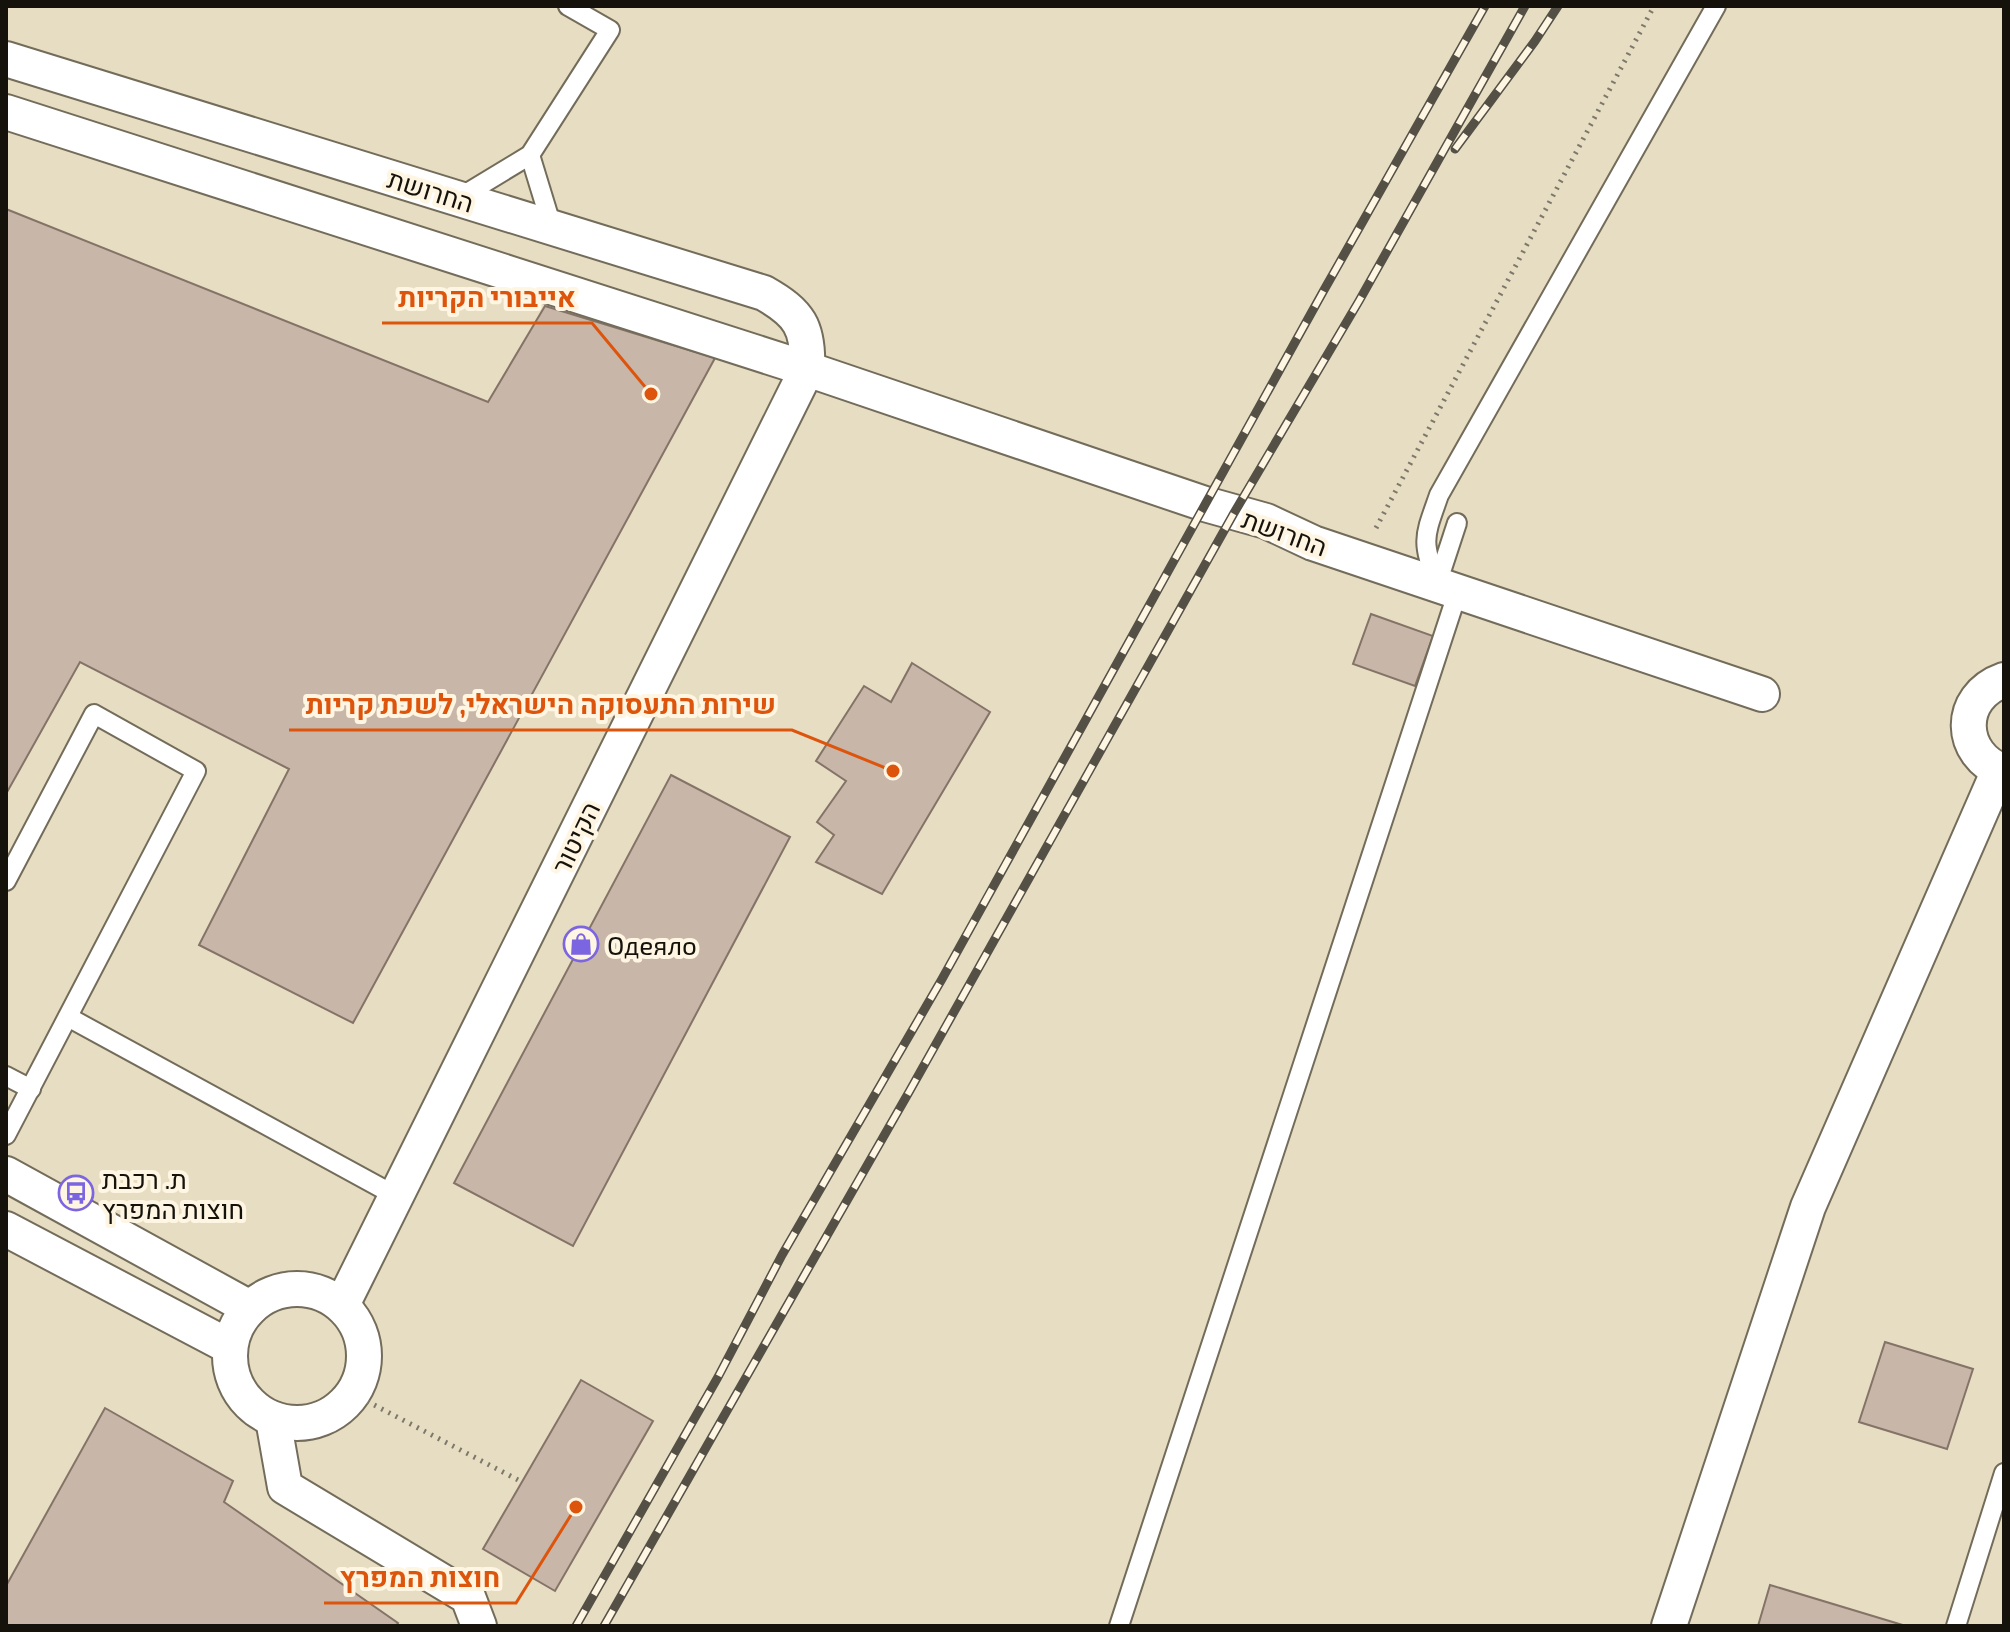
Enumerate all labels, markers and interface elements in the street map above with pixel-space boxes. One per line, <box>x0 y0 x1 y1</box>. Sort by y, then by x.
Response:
street label: החרושת <box>384 162 478 218</box>
callout: אייבורי הקריות <box>382 271 592 323</box>
text: אייבורי הקריות <box>398 279 576 313</box>
street label: החרושת <box>1238 502 1332 562</box>
callout: שירות התעסוקה הישראלי, לשכת קריות <box>289 678 792 730</box>
text: שירות התעסוקה הישראלי, לשכת קריות <box>306 686 776 720</box>
street label: הקיטור <box>544 796 606 878</box>
shop icon: Одеяло <box>562 925 600 963</box>
place label: Одеяло <box>607 929 697 960</box>
place label: ת. רכבת חוצות המפרץ <box>102 1163 244 1224</box>
bus stop icon: ת. רכבת חוצות המפרץ <box>57 1174 95 1212</box>
callout: חוצות המפרץ <box>324 1551 516 1603</box>
text: חוצות המפרץ <box>340 1559 500 1593</box>

